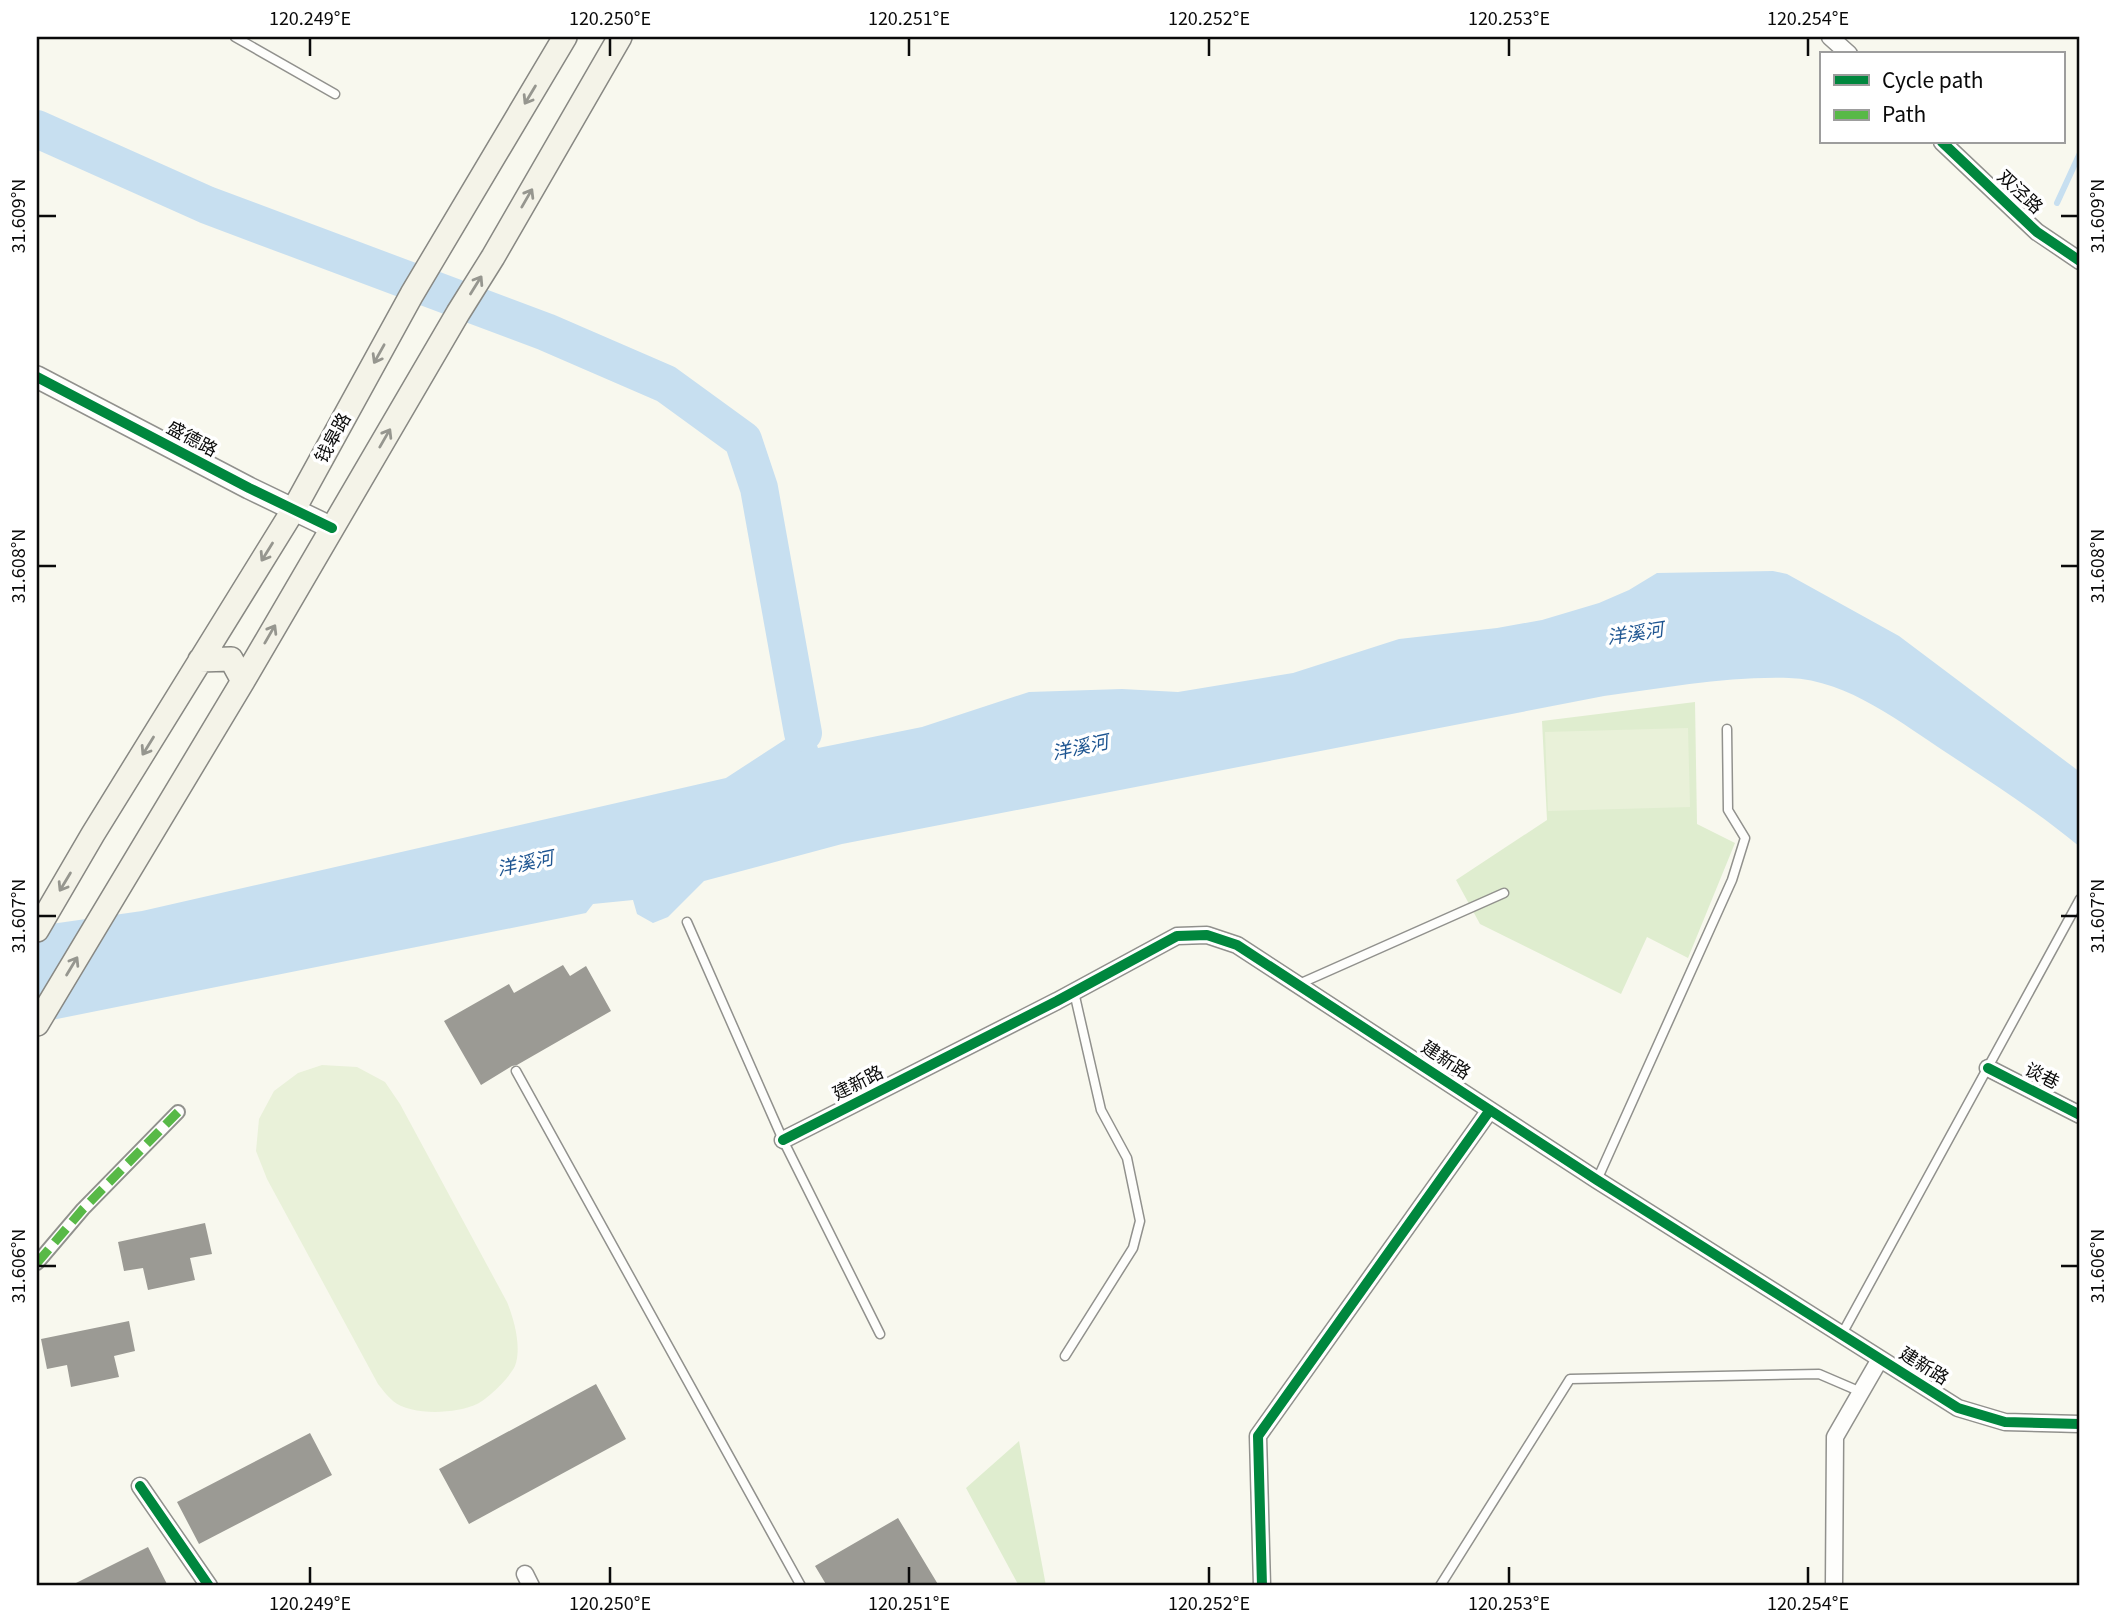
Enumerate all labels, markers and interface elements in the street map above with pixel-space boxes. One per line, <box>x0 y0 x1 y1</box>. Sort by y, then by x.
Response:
text: 120.249°E <box>269 4 351 30</box>
text: 120.250°E <box>569 4 651 30</box>
text: 120.251°E <box>868 4 950 30</box>
text: 120.252°E <box>1168 4 1250 30</box>
text: 120.253°E <box>1468 4 1550 30</box>
text: 120.254°E <box>1767 4 1849 30</box>
legend <box>1820 52 2064 144</box>
text: Cycle path <box>1882 64 1984 94</box>
one-way arrow <box>523 85 537 105</box>
text: Path <box>1882 98 1926 128</box>
street label: 双泾路 <box>1993 163 2050 218</box>
text: 31.609°N <box>4 179 30 253</box>
text: 31.609°N <box>2083 179 2109 253</box>
one-way arrow <box>521 188 535 208</box>
one-way arrow <box>468 276 483 295</box>
one-way arrow <box>372 343 385 364</box>
street label: 钱皋路 <box>307 407 356 467</box>
street label: 盛德路 <box>163 413 223 461</box>
one-way arrow <box>379 428 392 449</box>
text: 31.608°N <box>4 529 30 603</box>
text: 31.608°N <box>2083 529 2109 603</box>
one-way arrow <box>259 542 274 561</box>
water label: 洋溪河 <box>1604 613 1669 649</box>
one-way arrow <box>264 625 278 645</box>
water label: 洋溪河 <box>1049 726 1114 765</box>
one-way arrow <box>140 735 154 755</box>
water label: 洋溪河 <box>494 842 559 881</box>
one-way arrow <box>58 871 71 892</box>
text: 31.607°N <box>4 879 30 953</box>
text: 31.607°N <box>2083 879 2109 953</box>
one-way arrow <box>65 956 79 976</box>
street label: 建新路 <box>1417 1033 1477 1084</box>
street label: 谈巷 <box>2021 1054 2065 1094</box>
street label: 建新路 <box>827 1057 887 1105</box>
text: 31.606°N <box>4 1229 30 1303</box>
text: 31.606°N <box>2083 1229 2109 1303</box>
street label: 建新路 <box>1895 1339 1955 1390</box>
text: 120.249°E <box>269 1589 351 1615</box>
text: 120.250°E <box>569 1589 651 1615</box>
text: 120.251°E <box>868 1589 950 1615</box>
text: 120.252°E <box>1168 1589 1250 1615</box>
text: 120.253°E <box>1468 1589 1550 1615</box>
text: 120.254°E <box>1767 1589 1849 1615</box>

